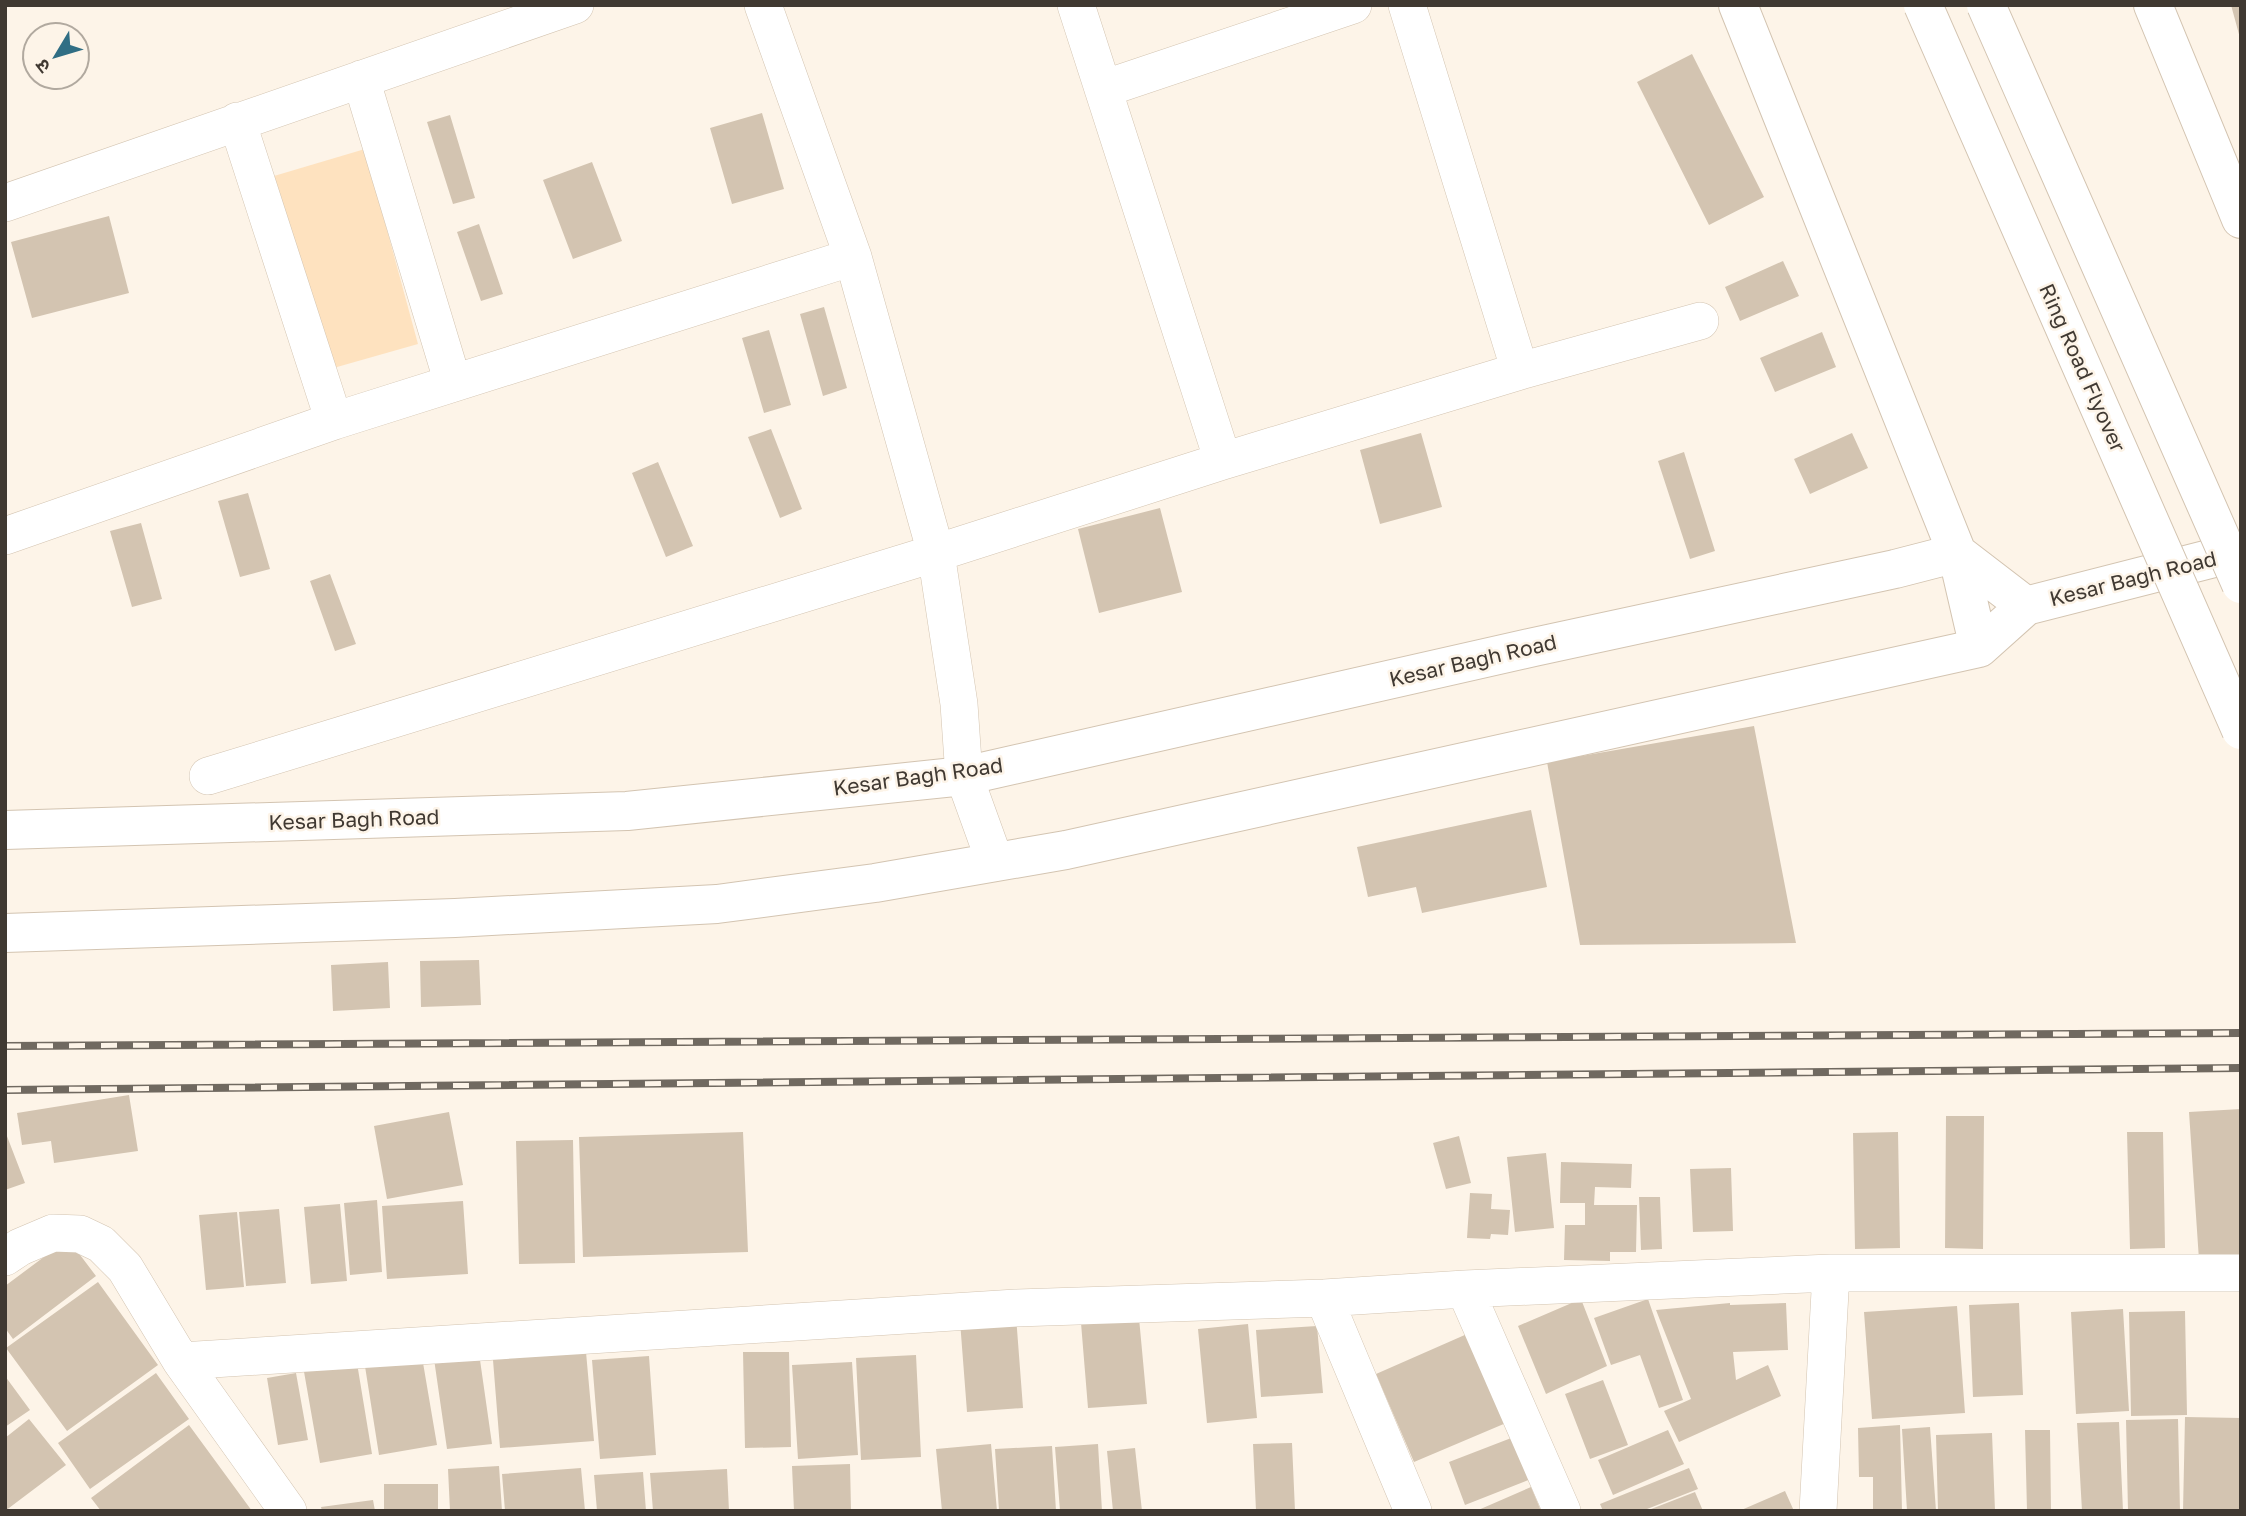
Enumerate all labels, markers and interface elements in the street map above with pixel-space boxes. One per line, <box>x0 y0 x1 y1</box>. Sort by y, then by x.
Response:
north arrow <box>21 21 91 91</box>
text: उ <box>29 55 55 78</box>
street label: Ring Road Flyover <box>2034 279 2132 456</box>
street label: Kesar Bagh Road <box>2047 545 2219 611</box>
street label: Kesar Bagh Road <box>1386 628 1559 692</box>
street label: Kesar Bagh Road <box>831 751 1004 801</box>
street label: Kesar Bagh Road <box>268 803 440 835</box>

